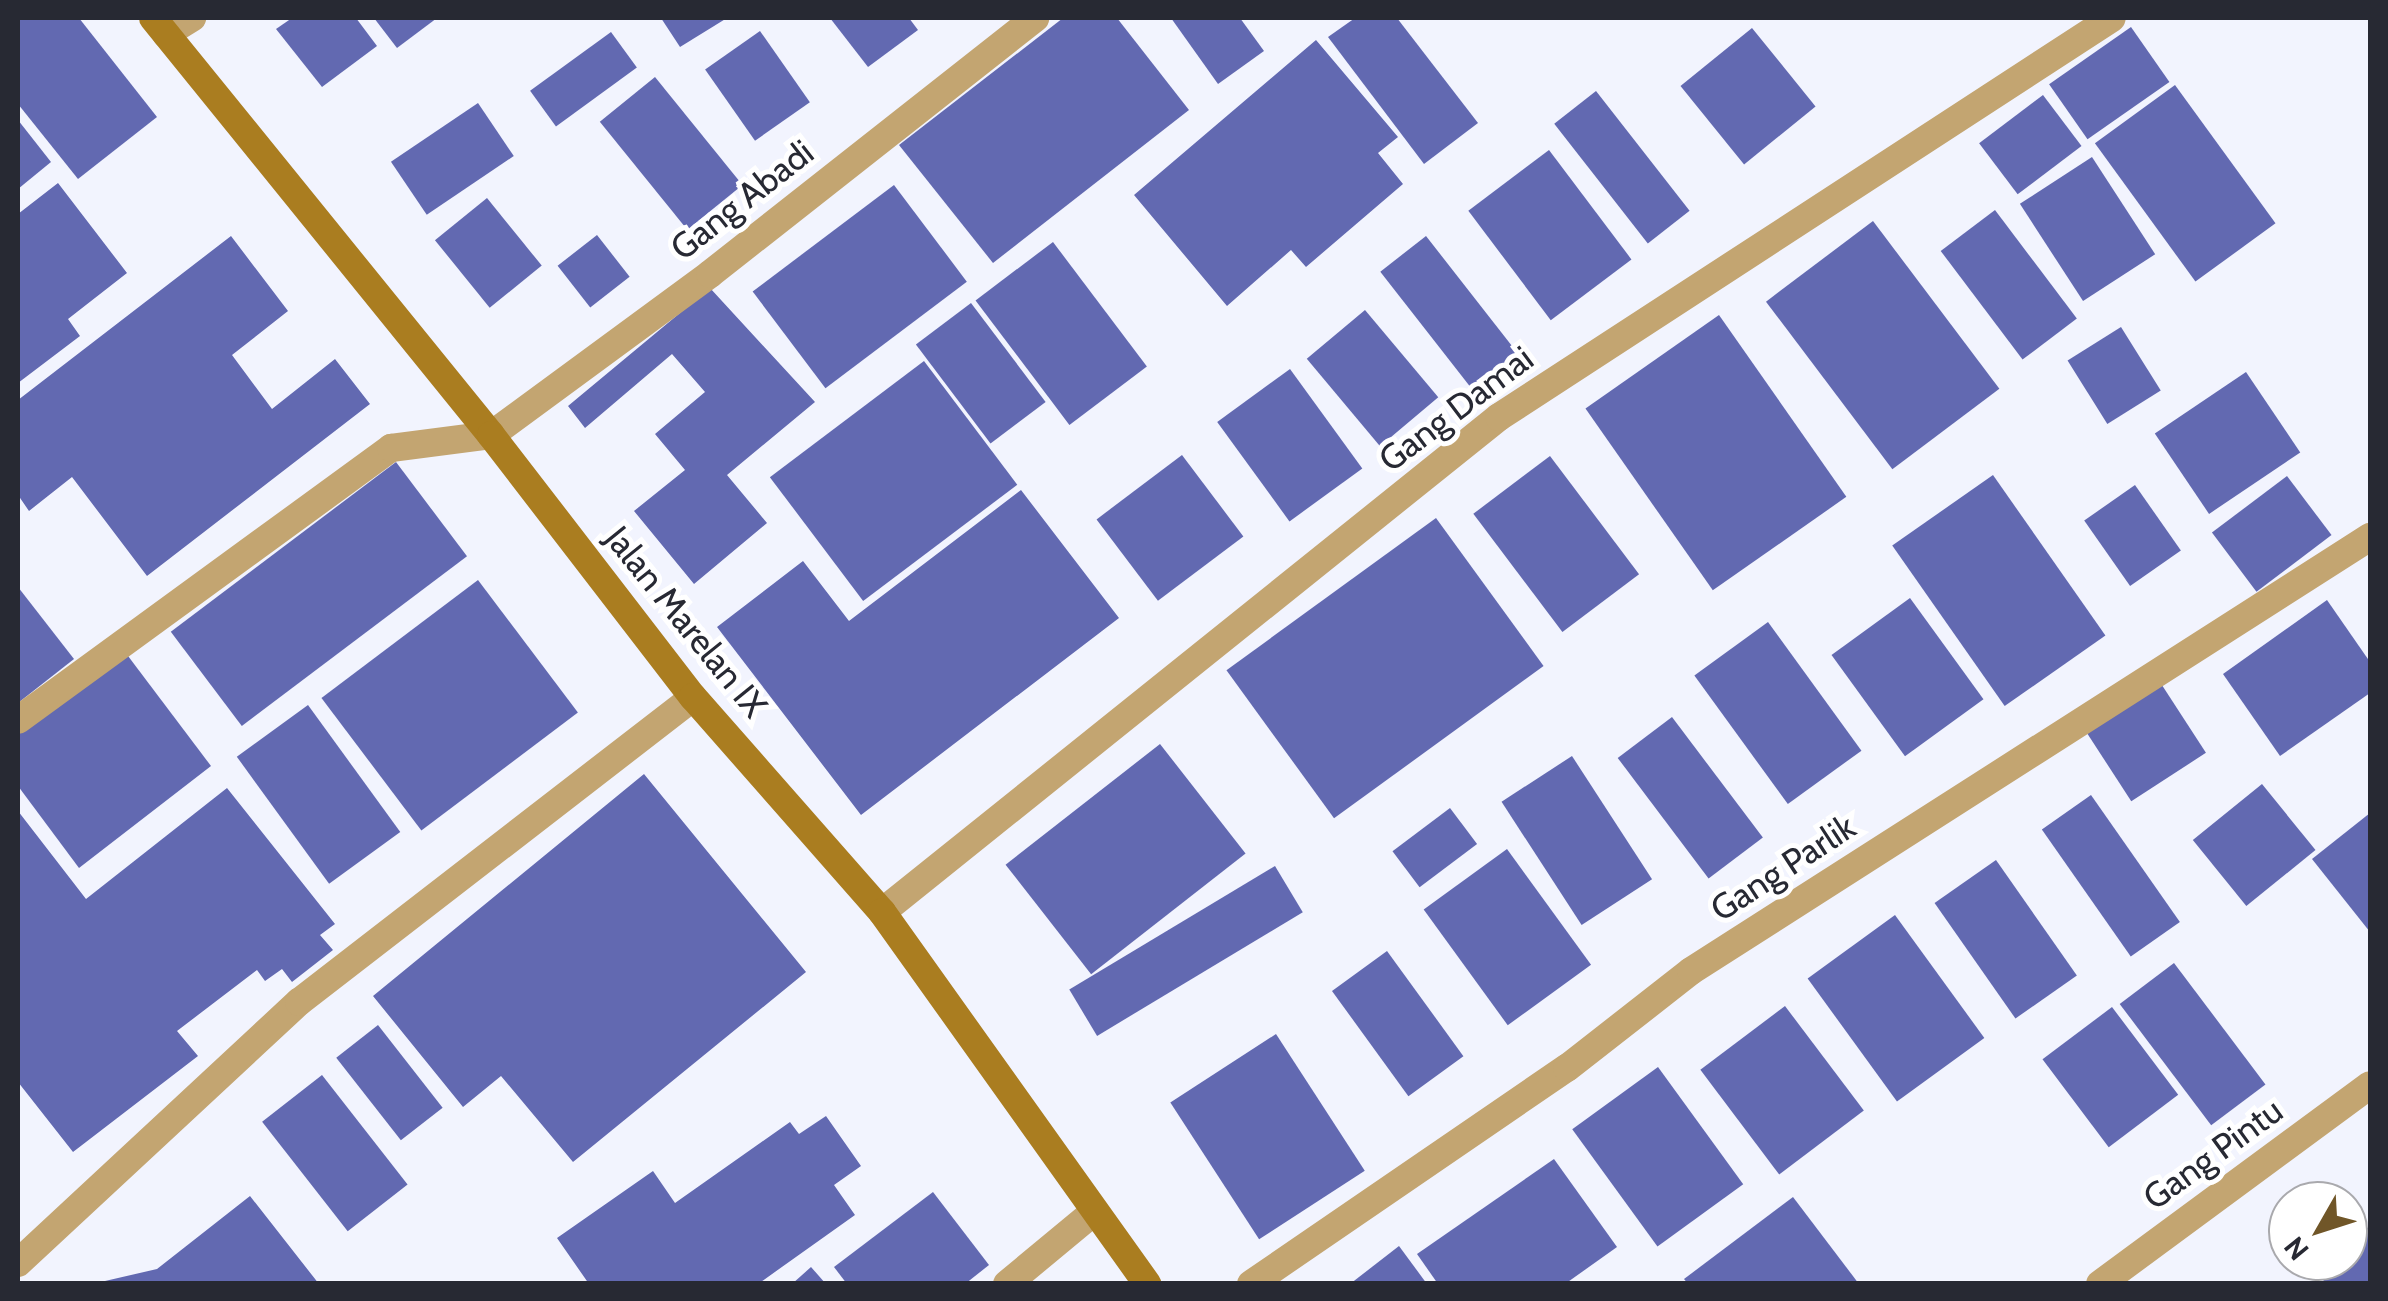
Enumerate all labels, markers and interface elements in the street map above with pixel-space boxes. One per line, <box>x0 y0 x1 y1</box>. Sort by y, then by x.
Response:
street label: Gang Abadi <box>662 131 822 269</box>
street label: Gang Damai <box>1371 337 1541 481</box>
street label: Jalan Marelan IX <box>596 518 776 726</box>
street label: Gang Parlik <box>1703 806 1863 930</box>
street label: Gang Pintu <box>2135 1089 2291 1219</box>
north arrow <box>2268 1181 2368 1281</box>
text: N <box>2277 1230 2316 1267</box>

